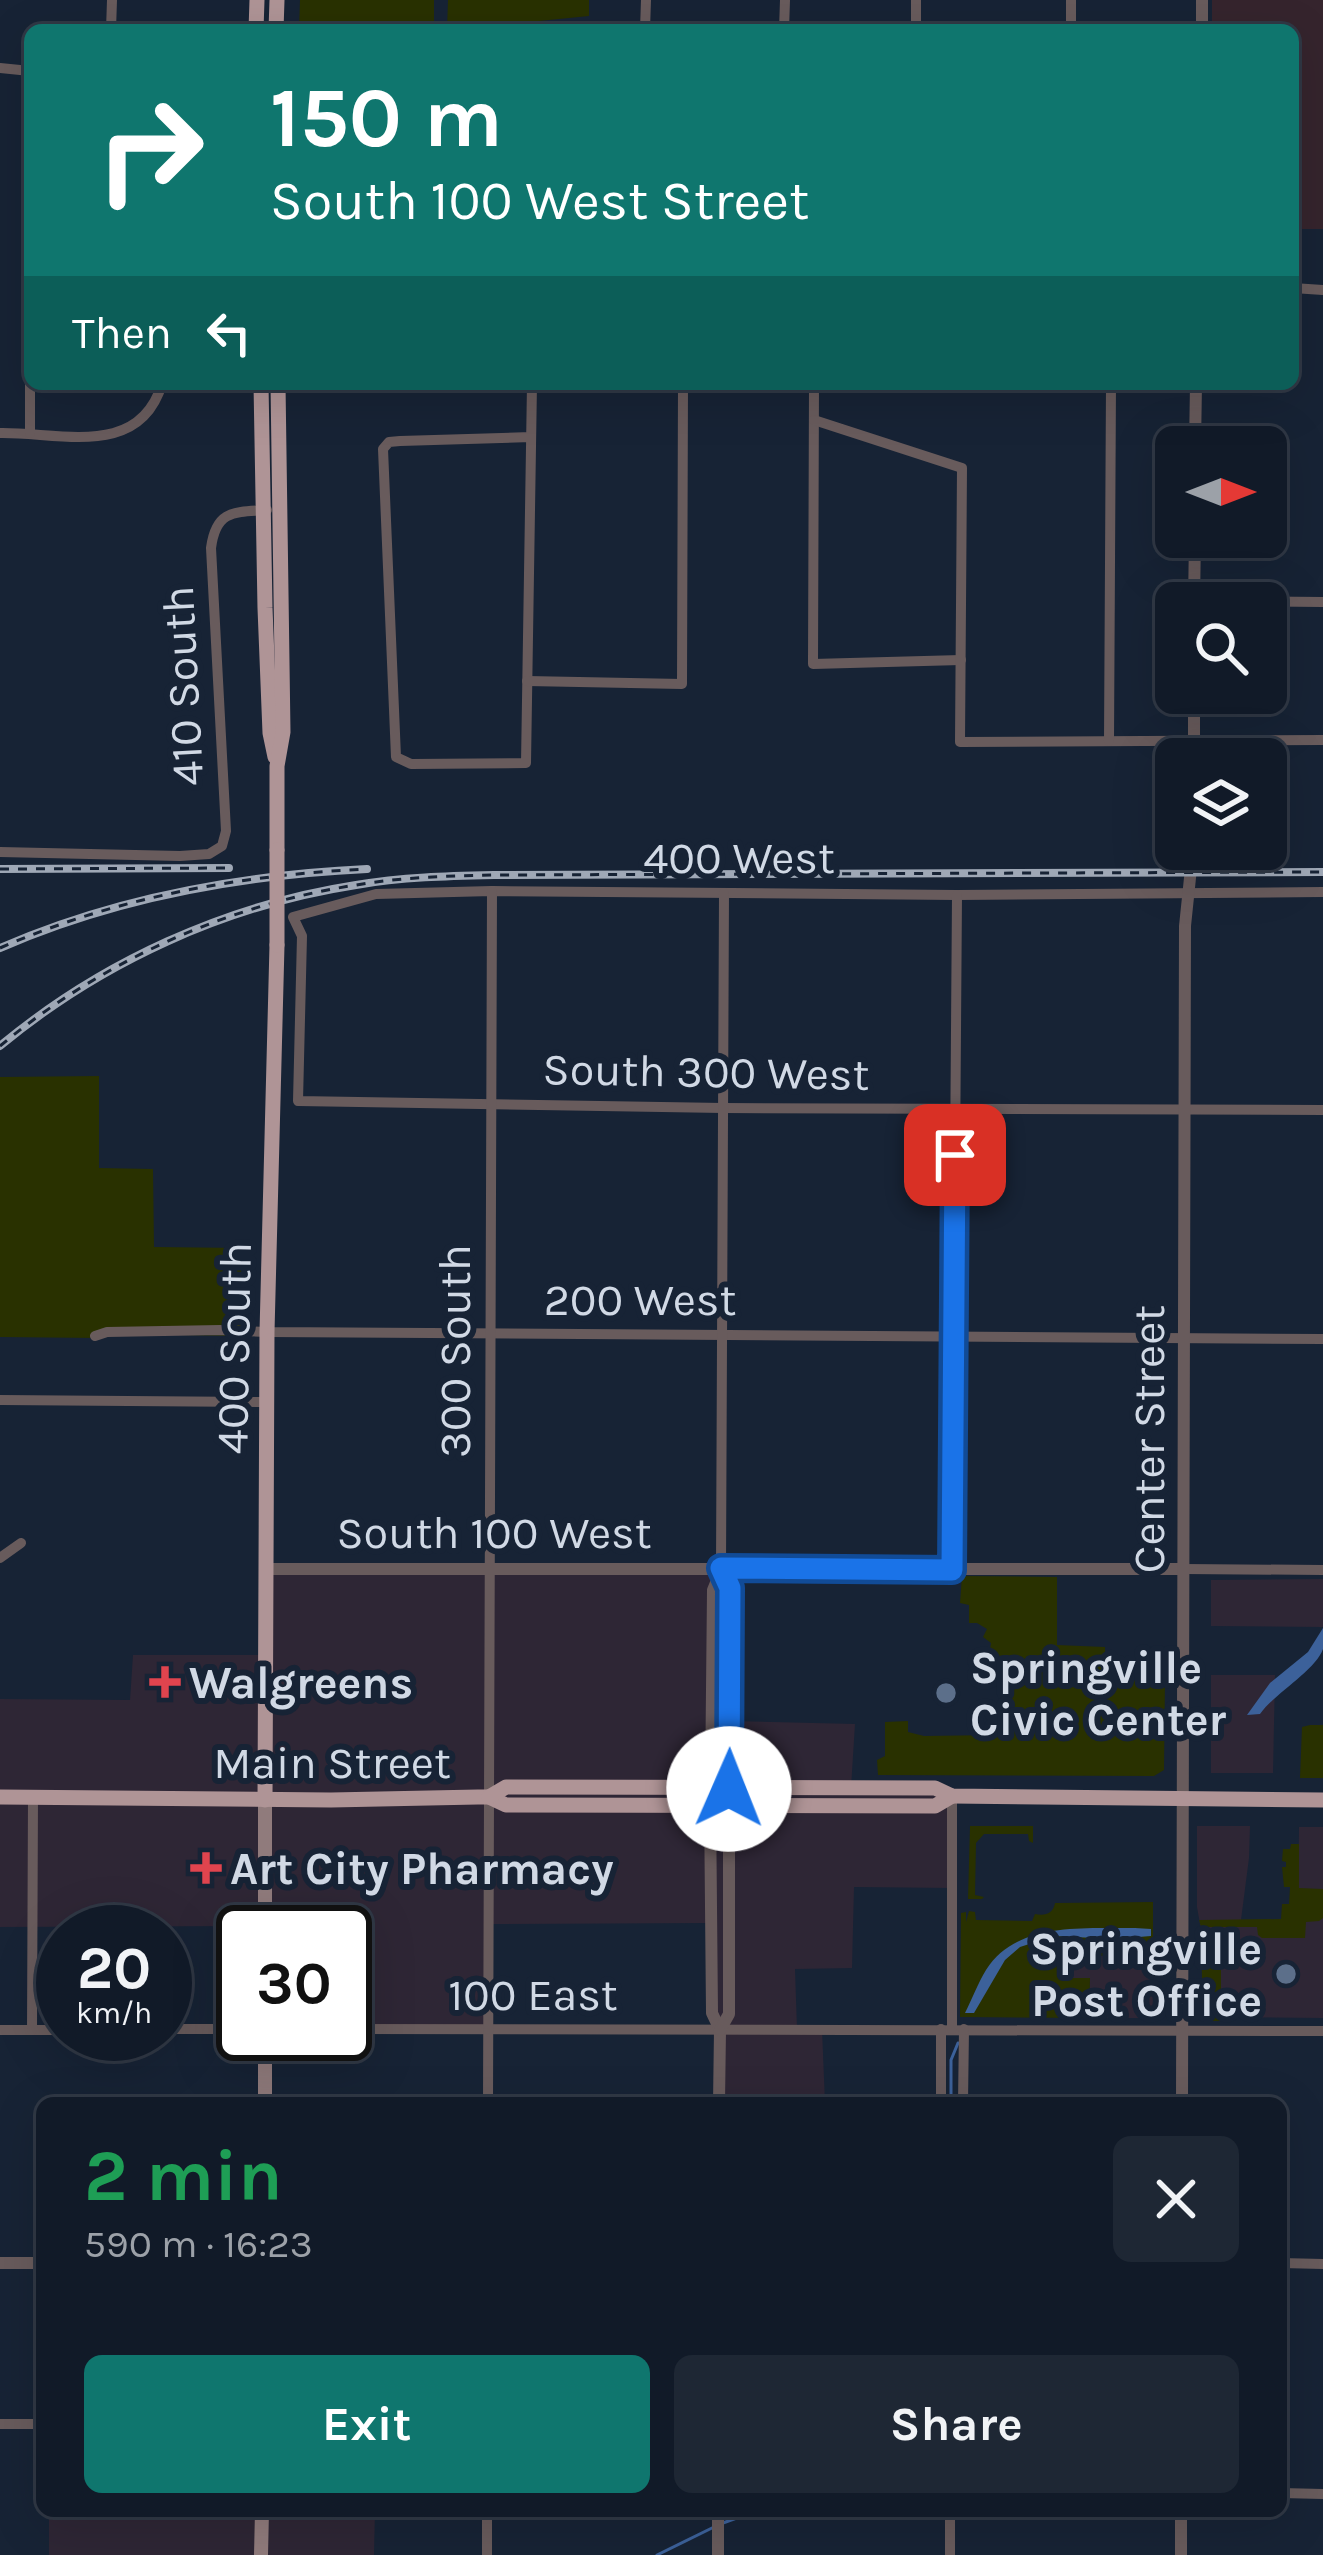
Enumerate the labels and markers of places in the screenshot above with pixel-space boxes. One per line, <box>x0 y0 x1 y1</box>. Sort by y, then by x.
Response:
pin <box>904 1104 1006 1206</box>
place label: Springville Civic Center <box>970 1642 1227 1746</box>
place label: Walgreens <box>189 1657 413 1710</box>
marker: Walgreens <box>152 1669 178 1695</box>
marker: Springville Civic Center <box>933 1680 959 1706</box>
place label: Art City Pharmacy <box>230 1843 614 1896</box>
marker: Art City Pharmacy <box>193 1855 219 1881</box>
place label: Springville Post Office <box>1030 1923 1262 2027</box>
marker: Springville Post Office <box>1273 1961 1299 1987</box>

